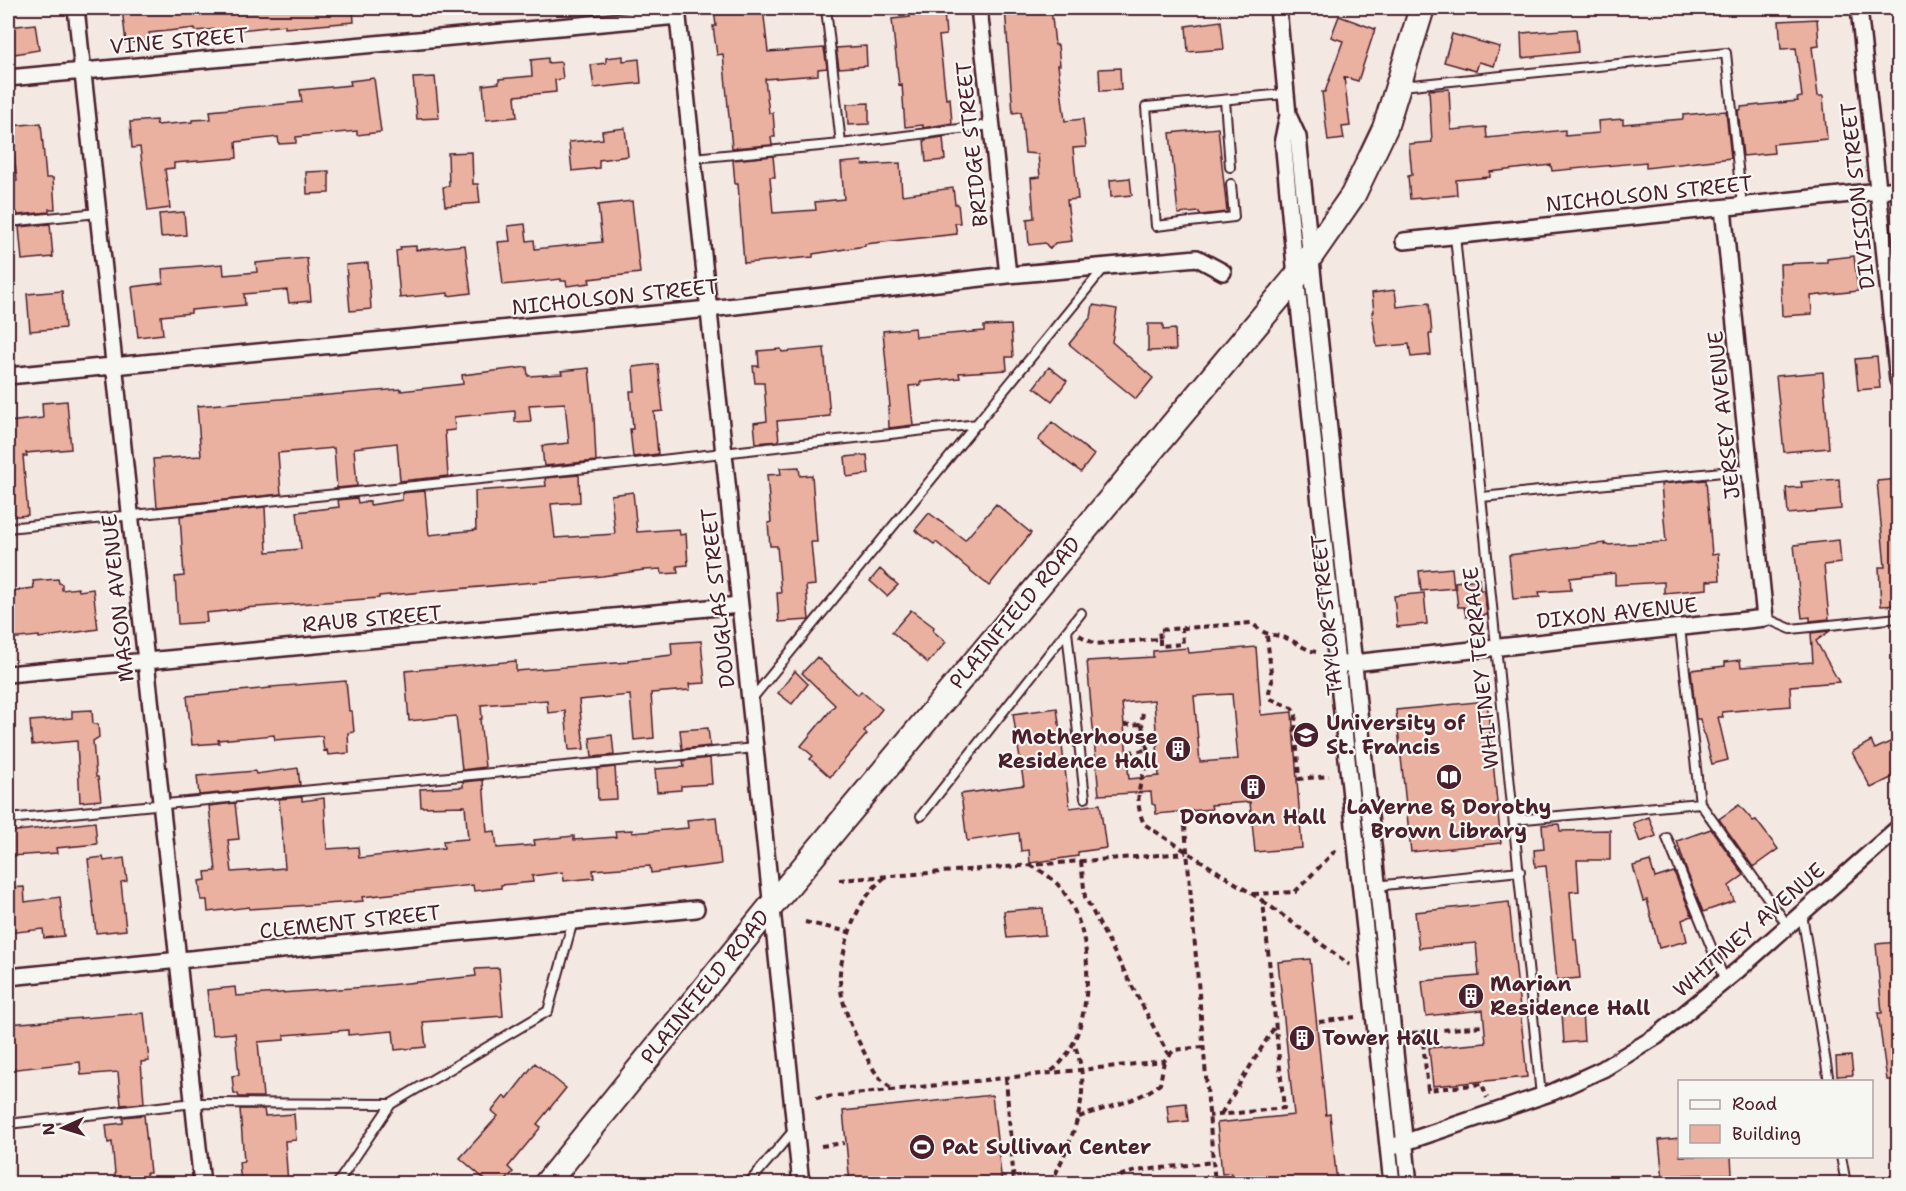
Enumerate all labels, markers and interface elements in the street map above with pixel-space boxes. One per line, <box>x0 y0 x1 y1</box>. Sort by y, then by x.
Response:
street label: VINE STREET <box>109 21 249 61</box>
street label: BRIDGE STREET <box>949 60 995 228</box>
street label: DIVISION STREET <box>1834 101 1882 291</box>
street label: NICHOLSON STREET <box>1544 169 1754 219</box>
street label: NICHOLSON STREET <box>510 272 720 322</box>
street label: JERSEY AVENUE <box>1701 329 1747 501</box>
street label: DOUGLAS STREET <box>695 507 741 689</box>
street label: MASON AVENUE <box>95 512 141 684</box>
street label: PLAINFIELD ROAD <box>943 531 1087 695</box>
street label: TAYLOR STREET <box>1305 533 1349 697</box>
street label: WHITNEY TERRACE <box>1456 565 1506 771</box>
street label: DIXON AVENUE <box>1535 591 1699 635</box>
street label: RAUB STREET <box>301 599 443 639</box>
place label: University of St. Francis <box>1326 709 1466 761</box>
school or university icon: University of St. Francis <box>1291 720 1321 750</box>
place label: Motherhouse Residence Hall <box>998 723 1158 775</box>
building icon: Motherhouse Residence Hall <box>1163 734 1193 764</box>
library icon: LaVerne & Dorothy Brown Library <box>1434 762 1464 792</box>
building icon: Donovan Hall <box>1238 772 1268 802</box>
place label: LaVerne & Dorothy Brown Library <box>1347 793 1551 845</box>
place label: Donovan Hall <box>1180 803 1326 831</box>
street label: WHITNEY AVENUE <box>1667 856 1831 1004</box>
street label: CLEMENT STREET <box>258 899 442 945</box>
street label: PLAINFIELD ROAD <box>634 904 776 1070</box>
place label: Marian Residence Hall <box>1490 970 1650 1022</box>
building icon: Marian Residence Hall <box>1456 981 1486 1011</box>
building icon: Tower Hall <box>1287 1023 1317 1053</box>
place label: Tower Hall <box>1322 1024 1440 1052</box>
legend <box>1678 1080 1873 1158</box>
text: Road <box>1732 1092 1777 1116</box>
north arrow <box>33 1098 93 1158</box>
text: N <box>38 1122 59 1136</box>
text: Building <box>1732 1122 1801 1146</box>
sports icon: Pat Sullivan Center <box>907 1132 937 1162</box>
place label: Pat Sullivan Center <box>942 1133 1151 1161</box>

